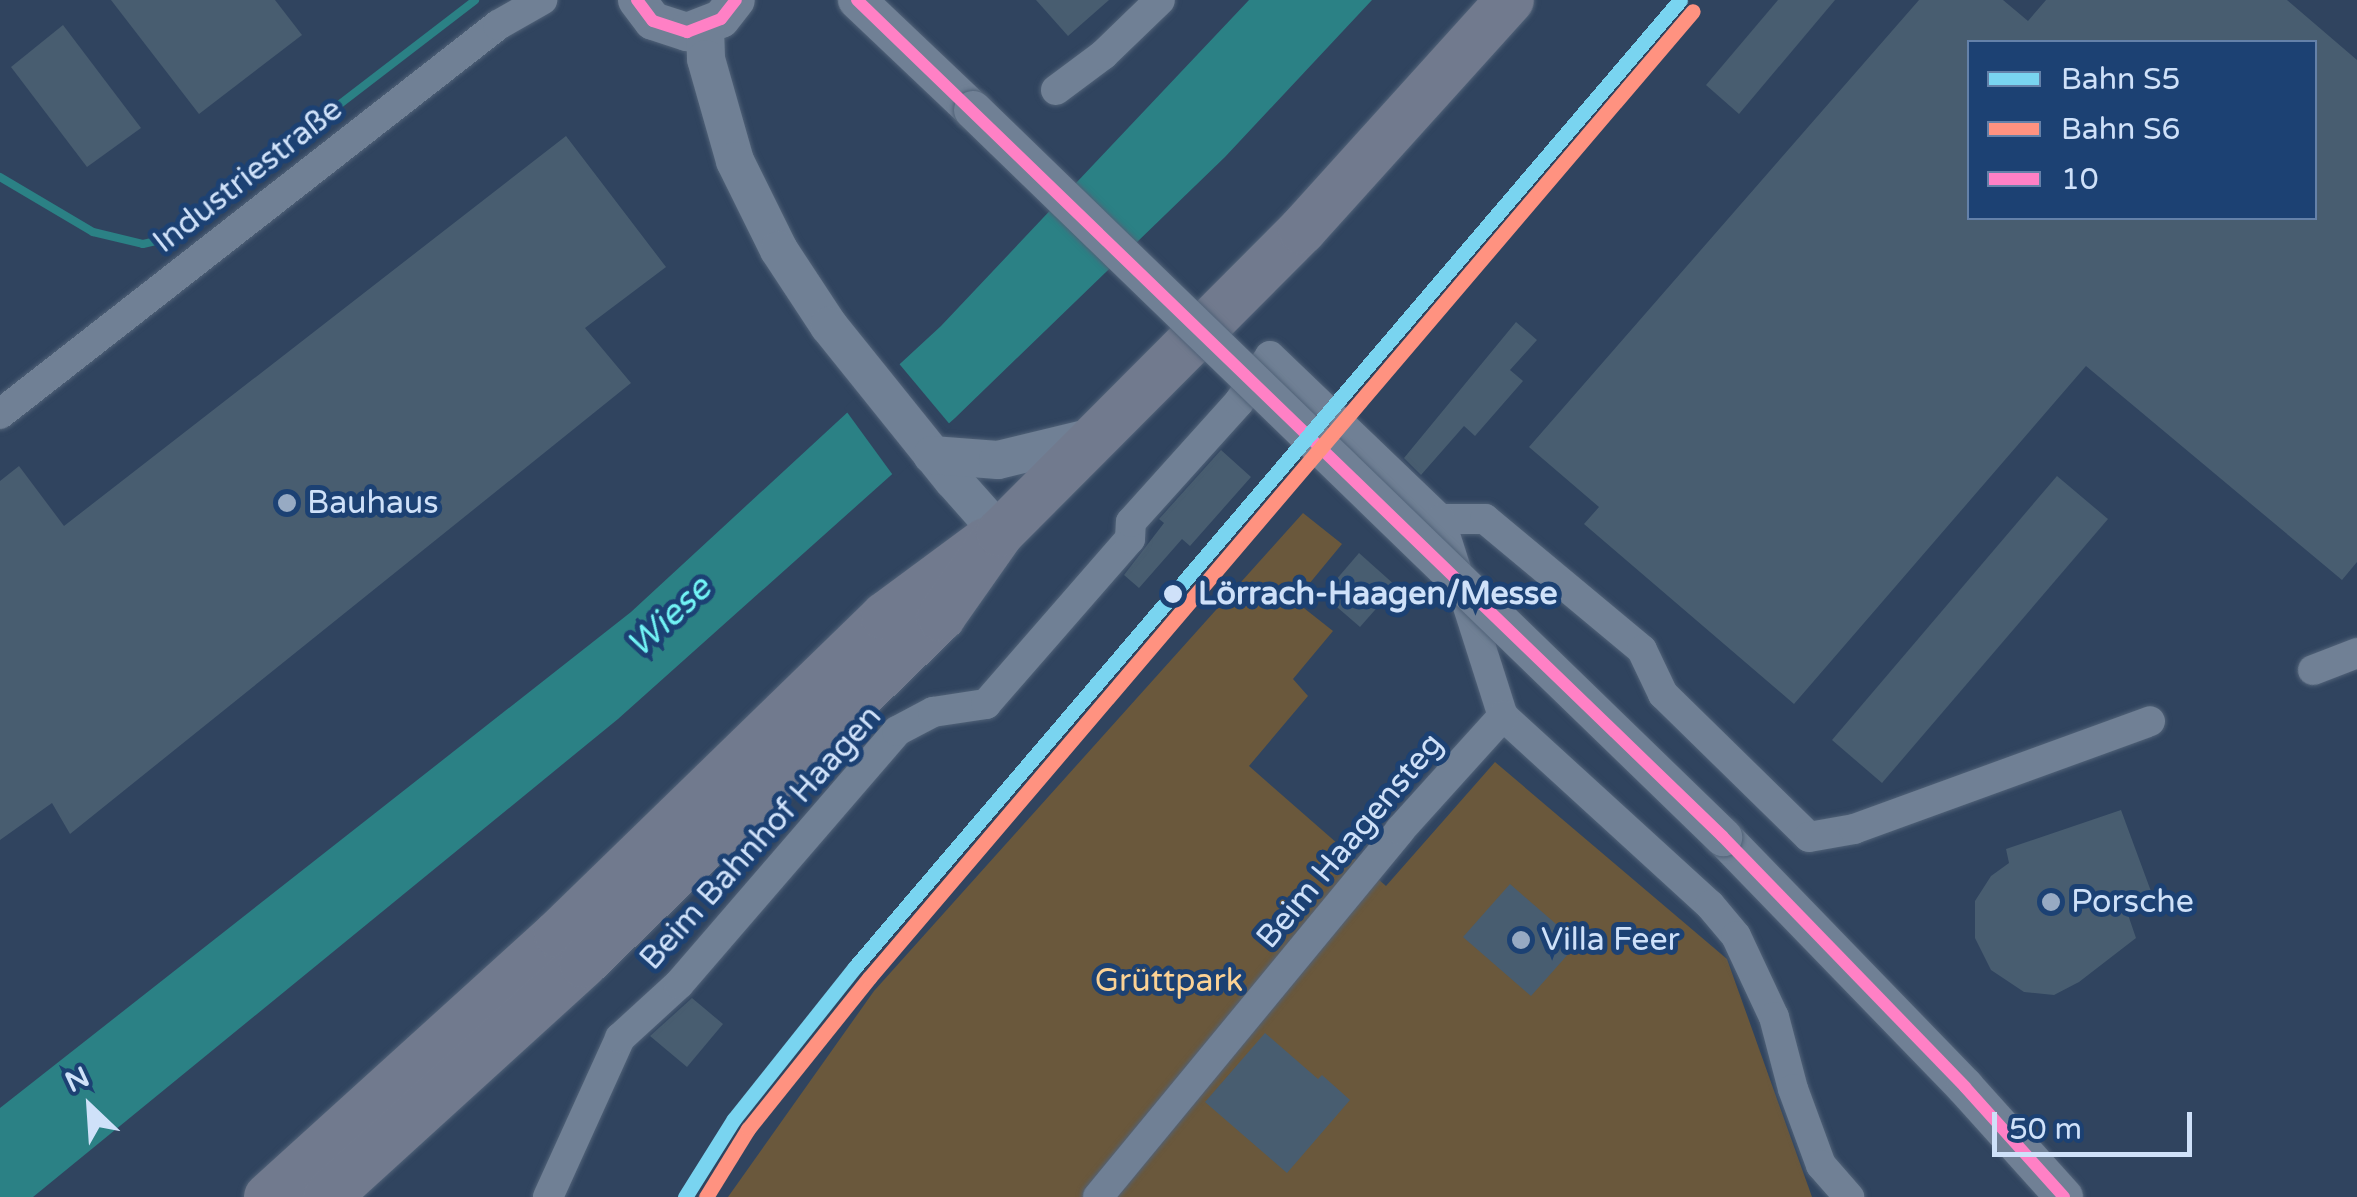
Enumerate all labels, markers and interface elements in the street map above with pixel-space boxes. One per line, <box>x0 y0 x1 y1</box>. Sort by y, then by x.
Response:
legend <box>1967 40 2317 220</box>
text: Bahn S5 <box>2061 61 2180 98</box>
street label: Industriestraße <box>146 90 350 262</box>
text: Bahn S6 <box>2061 111 2180 148</box>
text: 10 <box>2061 161 2099 198</box>
place label: Bauhaus <box>307 484 439 522</box>
marker: Bauhaus <box>276 492 298 514</box>
water label: Wiese <box>618 567 720 667</box>
place label: Lörrach-Haagen/Messe <box>1198 575 1557 613</box>
marker: Lörrach-Haagen/Messe <box>1157 578 1189 610</box>
street label: Beim Bahnhof Haagen <box>632 698 890 978</box>
street label: Beim Haagensteg <box>1249 726 1451 956</box>
place label: Porsche <box>2071 883 2194 921</box>
marker: Porsche <box>2040 891 2062 913</box>
place label: Villa Feer <box>1541 921 1680 959</box>
marker: Villa Feer <box>1510 929 1532 951</box>
park label: Grüttpark <box>1095 962 1243 1000</box>
north arrow <box>40 1057 140 1157</box>
text: N <box>60 1060 95 1100</box>
scale bar <box>1997 1092 2197 1154</box>
text: 50 m <box>2009 1111 2082 1148</box>

